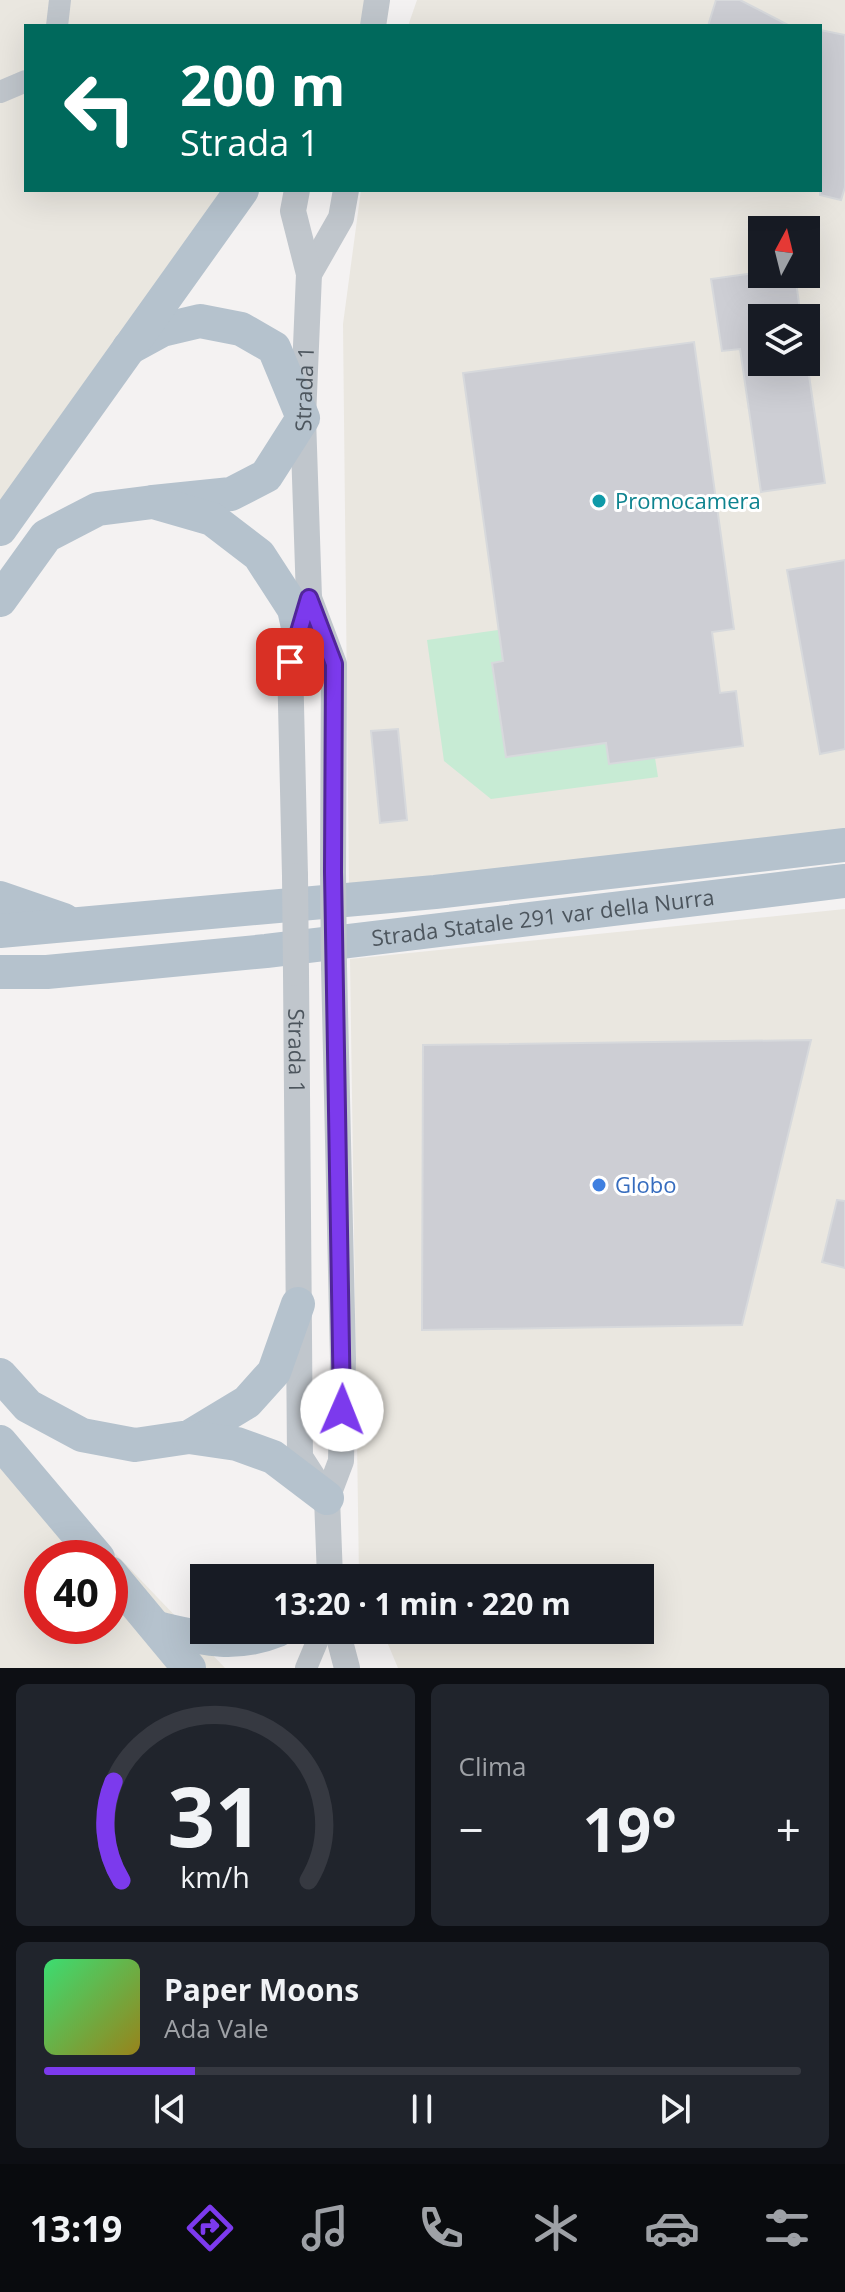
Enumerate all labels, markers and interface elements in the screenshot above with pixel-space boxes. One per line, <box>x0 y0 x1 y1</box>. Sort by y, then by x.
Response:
text: 200 m <box>180 46 346 122</box>
icon: left <box>48 56 152 160</box>
text: Strada 1 <box>180 118 319 167</box>
north arrow <box>748 216 820 288</box>
map controls <box>748 216 820 376</box>
button: layers <box>748 304 820 376</box>
street label: Strada 1 <box>287 346 320 432</box>
place label: Promocamera <box>615 485 761 515</box>
marker: Promocamera <box>590 492 608 510</box>
pin <box>256 628 324 696</box>
icon: arrive <box>268 640 312 684</box>
street label: Strada Statale 291 var della Nurra <box>370 881 716 952</box>
street label: Strada 1 <box>282 1008 313 1094</box>
place label: Globo <box>615 1169 676 1199</box>
marker: Globo <box>590 1176 608 1194</box>
position arrow <box>300 1368 384 1452</box>
speed limit sign: 40 <box>24 1540 128 1644</box>
text: 13:20 · 1 min · 220 m <box>273 1583 571 1624</box>
text: Clima <box>459 1748 527 1784</box>
text: 31 <box>168 1758 263 1871</box>
text: 19° <box>583 1788 677 1870</box>
text: − <box>459 1799 484 1859</box>
text: + <box>776 1799 801 1859</box>
text: km/h <box>181 1857 250 1896</box>
text: Paper Moons <box>164 1969 359 2010</box>
text: Ada Vale <box>164 2010 269 2046</box>
icon: previous <box>148 2087 192 2131</box>
icon: pause <box>400 2087 444 2131</box>
icon: next <box>653 2087 697 2131</box>
icon: directions <box>182 2200 238 2256</box>
icon: music <box>297 2200 353 2256</box>
icon: phone <box>413 2200 469 2256</box>
icon: climate <box>528 2200 584 2256</box>
icon: car <box>644 2200 700 2256</box>
icon: filters <box>759 2200 815 2256</box>
text: 13:19 <box>30 2204 122 2253</box>

